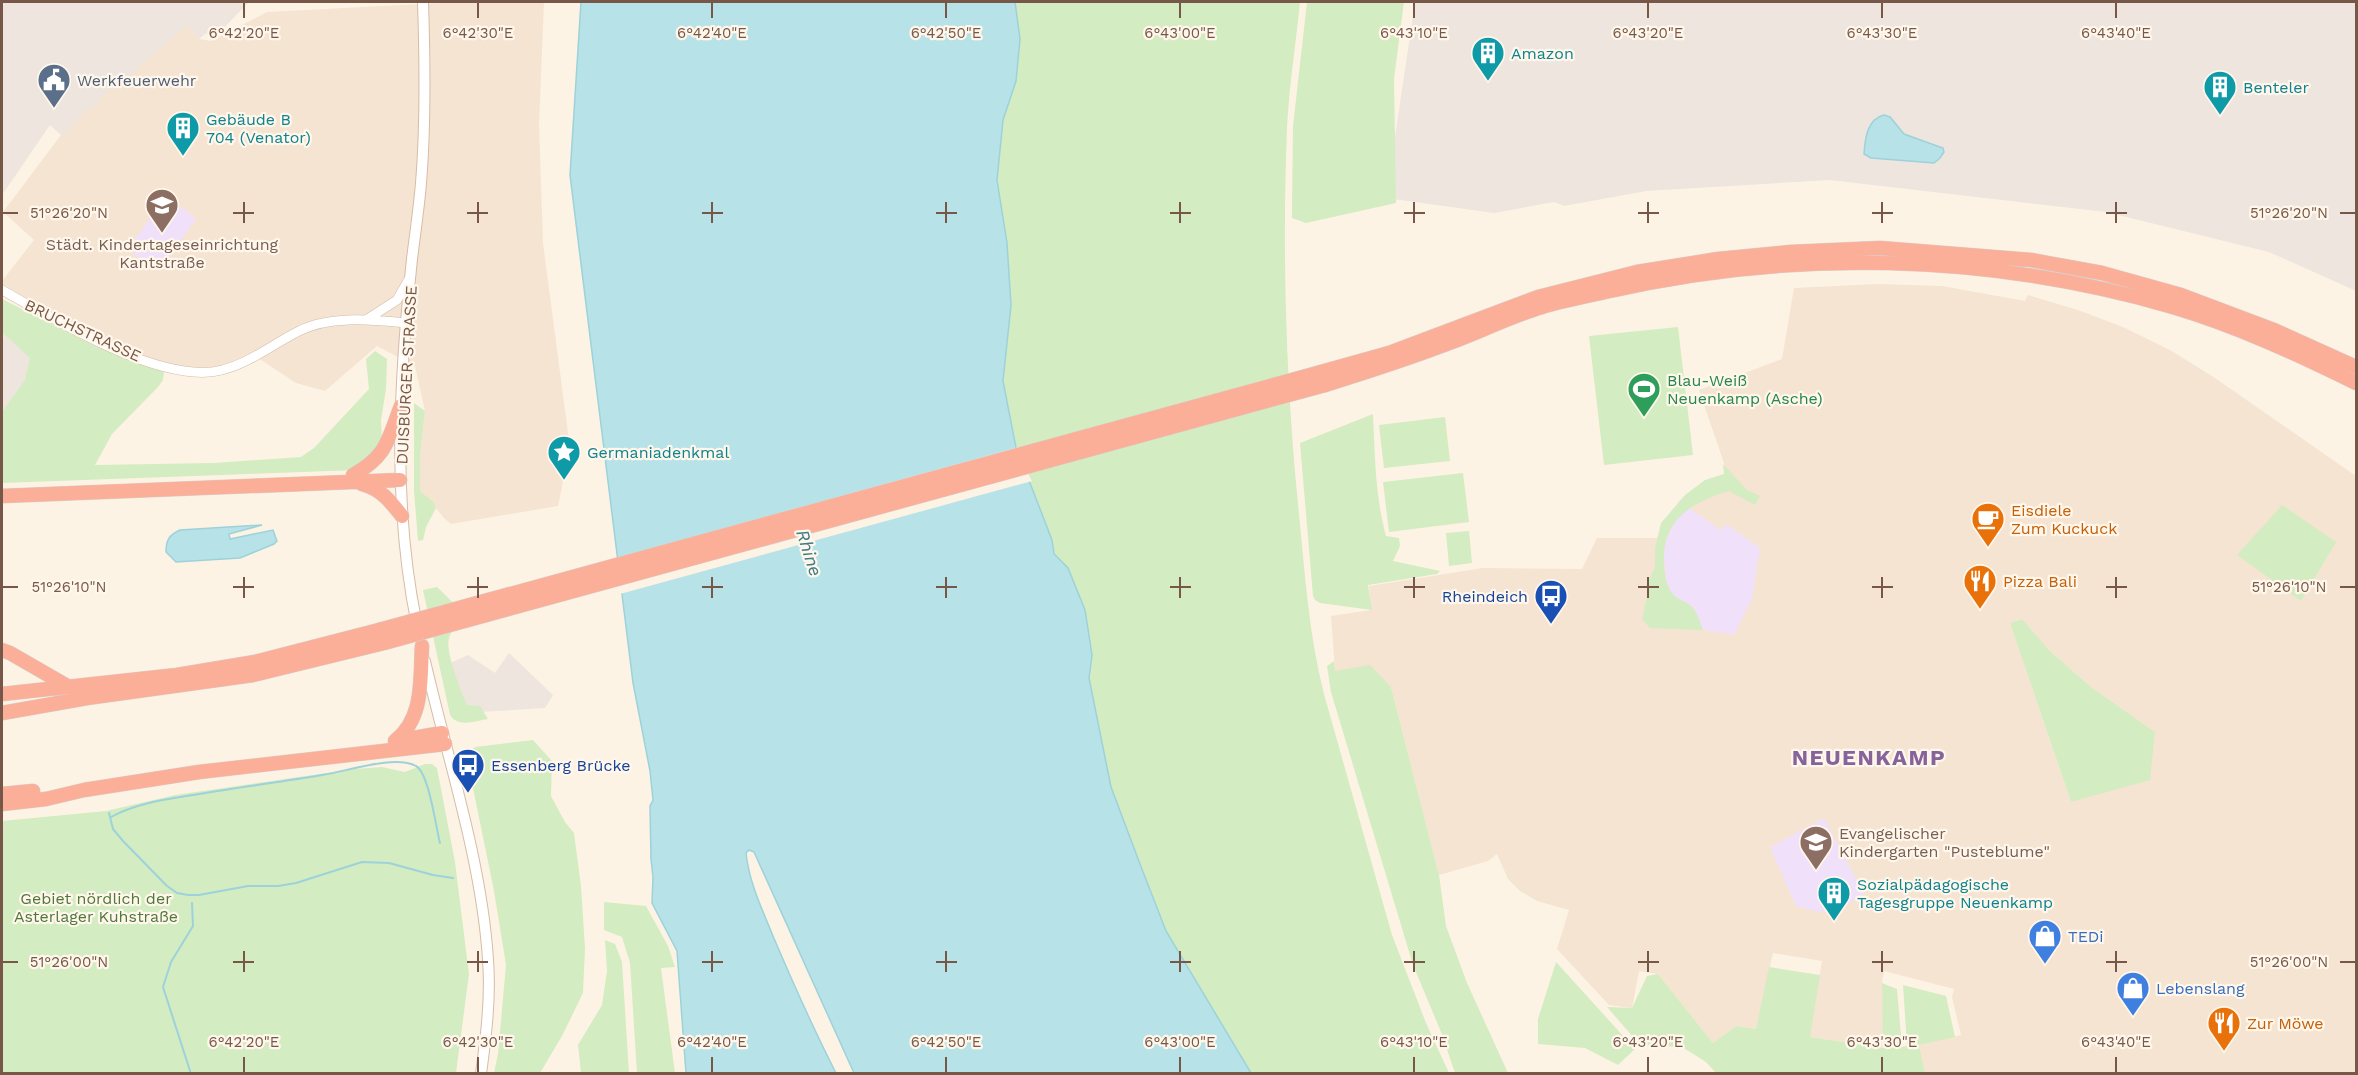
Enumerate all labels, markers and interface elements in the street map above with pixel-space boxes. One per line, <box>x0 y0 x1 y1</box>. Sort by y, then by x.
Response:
text: 6°42'20"E <box>209 24 279 42</box>
text: 6°42'30"E <box>443 24 513 42</box>
text: 6°42'40"E <box>677 24 747 42</box>
text: 6°42'50"E <box>911 24 981 42</box>
text: 6°43'00"E <box>1144 24 1216 42</box>
text: 6°43'10"E <box>1380 24 1448 42</box>
text: 6°43'20"E <box>1613 24 1683 42</box>
text: 6°43'30"E <box>1847 24 1917 42</box>
text: 6°43'40"E <box>2081 24 2151 42</box>
building icon: Amazon <box>1470 35 1506 82</box>
place label: Amazon <box>1511 44 1574 63</box>
public building icon: Werkfeuerwehr <box>36 62 72 109</box>
building icon: Benteler <box>2202 69 2238 116</box>
place label: Werkfeuerwehr <box>77 71 197 90</box>
place label: Benteler <box>2243 78 2310 97</box>
building icon: Gebäude B 704 (Venator) <box>165 110 201 157</box>
place label: Gebäude B 704 (Venator) <box>206 110 311 147</box>
school or university icon: Städt. Kindertageseinrichtung Kantstraße <box>144 187 180 234</box>
text: 51°26'20"N <box>30 204 108 222</box>
text: 51°26'20"N <box>2250 204 2328 222</box>
place label: Städt. Kindertageseinrichtung Kantstraße <box>46 235 279 272</box>
street label: DUISBURGER STRASSE <box>392 285 421 465</box>
street label: BRUCHSTRASSE <box>22 295 144 366</box>
sports icon: Blau-Weiß Neuenkamp (Asche) <box>1626 371 1662 418</box>
place label: Blau-Weiß Neuenkamp (Asche) <box>1667 371 1823 408</box>
place icon: Germaniadenkmal <box>546 434 582 481</box>
place label: Germaniadenkmal <box>587 443 729 462</box>
cafe icon: Eisdiele Zum Kuckuck <box>1970 501 2006 548</box>
place label: Eisdiele Zum Kuckuck <box>2011 501 2117 538</box>
water label: Rhine <box>792 527 827 579</box>
restaurant icon: Pizza Bali <box>1962 563 1998 610</box>
place label: Pizza Bali <box>2003 572 2077 591</box>
text: 51°26'10"N <box>31 578 107 596</box>
bus stop icon: Rheindeich <box>1533 578 1569 625</box>
text: 51°26'10"N <box>2251 578 2327 596</box>
place label: Rheindeich <box>1442 587 1528 606</box>
district label: NEUENKAMP <box>1792 745 1946 770</box>
bus stop icon: Essenberg Brücke <box>450 747 486 794</box>
place label: Essenberg Brücke <box>491 756 630 775</box>
school or university icon: Evangelischer Kindergarten "Pusteblume" <box>1798 824 1834 871</box>
place label: Evangelischer Kindergarten "Pusteblume" <box>1839 824 2050 861</box>
building icon: Sozialpädagogische Tagesgruppe Neuenkamp <box>1816 875 1852 922</box>
place label: Sozialpädagogische Tagesgruppe Neuenkamp <box>1857 875 2053 912</box>
park label: Gebiet nördlich der Asterlager Kuhstraße <box>14 889 178 926</box>
shop icon: TEDi <box>2027 918 2063 965</box>
place label: TEDi <box>2068 927 2104 946</box>
text: 51°26'00"N <box>30 953 108 971</box>
text: 51°26'00"N <box>2250 953 2328 971</box>
shop icon: Lebenslang <box>2115 970 2151 1017</box>
place label: Lebenslang <box>2156 979 2245 998</box>
restaurant icon: Zur Möwe <box>2206 1005 2242 1052</box>
place label: Zur Möwe <box>2247 1014 2324 1033</box>
text: 6°42'20"E <box>209 1033 279 1051</box>
text: 6°42'30"E <box>443 1033 513 1051</box>
text: 6°42'40"E <box>677 1033 747 1051</box>
text: 6°42'50"E <box>911 1033 981 1051</box>
text: 6°43'00"E <box>1144 1033 1216 1051</box>
text: 6°43'10"E <box>1380 1033 1448 1051</box>
text: 6°43'20"E <box>1613 1033 1683 1051</box>
text: 6°43'30"E <box>1847 1033 1917 1051</box>
text: 6°43'40"E <box>2081 1033 2151 1051</box>

